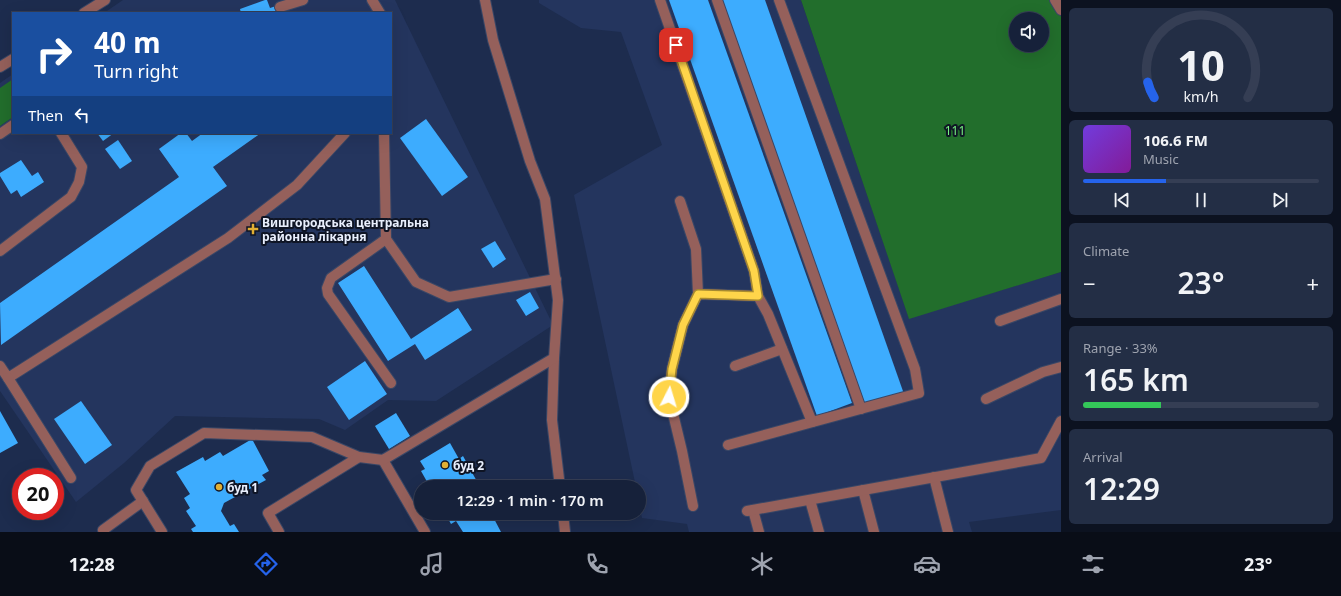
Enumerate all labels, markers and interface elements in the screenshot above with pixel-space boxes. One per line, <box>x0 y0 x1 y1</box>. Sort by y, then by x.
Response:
map controls <box>1009 12 1049 52</box>
button: sound <box>1009 12 1049 52</box>
text: 40 m <box>94 23 161 61</box>
icon: right <box>28 28 80 80</box>
pin <box>659 28 693 62</box>
icon: arrive <box>665 34 687 56</box>
text: 10 <box>1177 37 1225 93</box>
text: Turn right <box>94 59 178 83</box>
text: km/h <box>1183 87 1219 106</box>
icon: left <box>71 104 93 126</box>
text: Then <box>28 105 63 125</box>
park label: 111 <box>945 122 965 139</box>
text: 106.6 FM <box>1143 130 1208 150</box>
text: Music <box>1143 150 1179 168</box>
icon: previous <box>1111 189 1133 211</box>
icon: pause <box>1190 189 1212 211</box>
icon: next <box>1269 189 1291 211</box>
place label: Вишгородська центральна районна лікарня <box>262 214 429 245</box>
marker: Вишгородська центральна районна лікарня <box>247 223 259 235</box>
text: Climate <box>1083 242 1129 260</box>
text: 23° <box>1177 262 1225 303</box>
text: − <box>1083 268 1096 298</box>
text: + <box>1306 268 1319 298</box>
text: Range · 33% <box>1083 339 1158 357</box>
text: 165 km <box>1083 359 1189 400</box>
position arrow <box>648 376 690 418</box>
text: Arrival <box>1083 448 1123 466</box>
place label: буд 2 <box>453 457 484 474</box>
marker: буд 2 <box>440 460 450 470</box>
speed limit sign: 20 <box>12 468 64 520</box>
text: 12:29 <box>1083 468 1160 509</box>
place label: буд 1 <box>227 479 258 496</box>
marker: буд 1 <box>214 482 224 492</box>
text: 12:29 · 1 min · 170 m <box>456 490 604 510</box>
icon: directions <box>252 550 280 578</box>
icon: music <box>418 550 446 578</box>
icon: phone <box>583 550 611 578</box>
icon: climate <box>748 550 776 578</box>
icon: car <box>913 550 941 578</box>
icon: filters <box>1079 550 1107 578</box>
text: 12:28 <box>69 552 115 576</box>
text: 23° <box>1244 552 1272 576</box>

